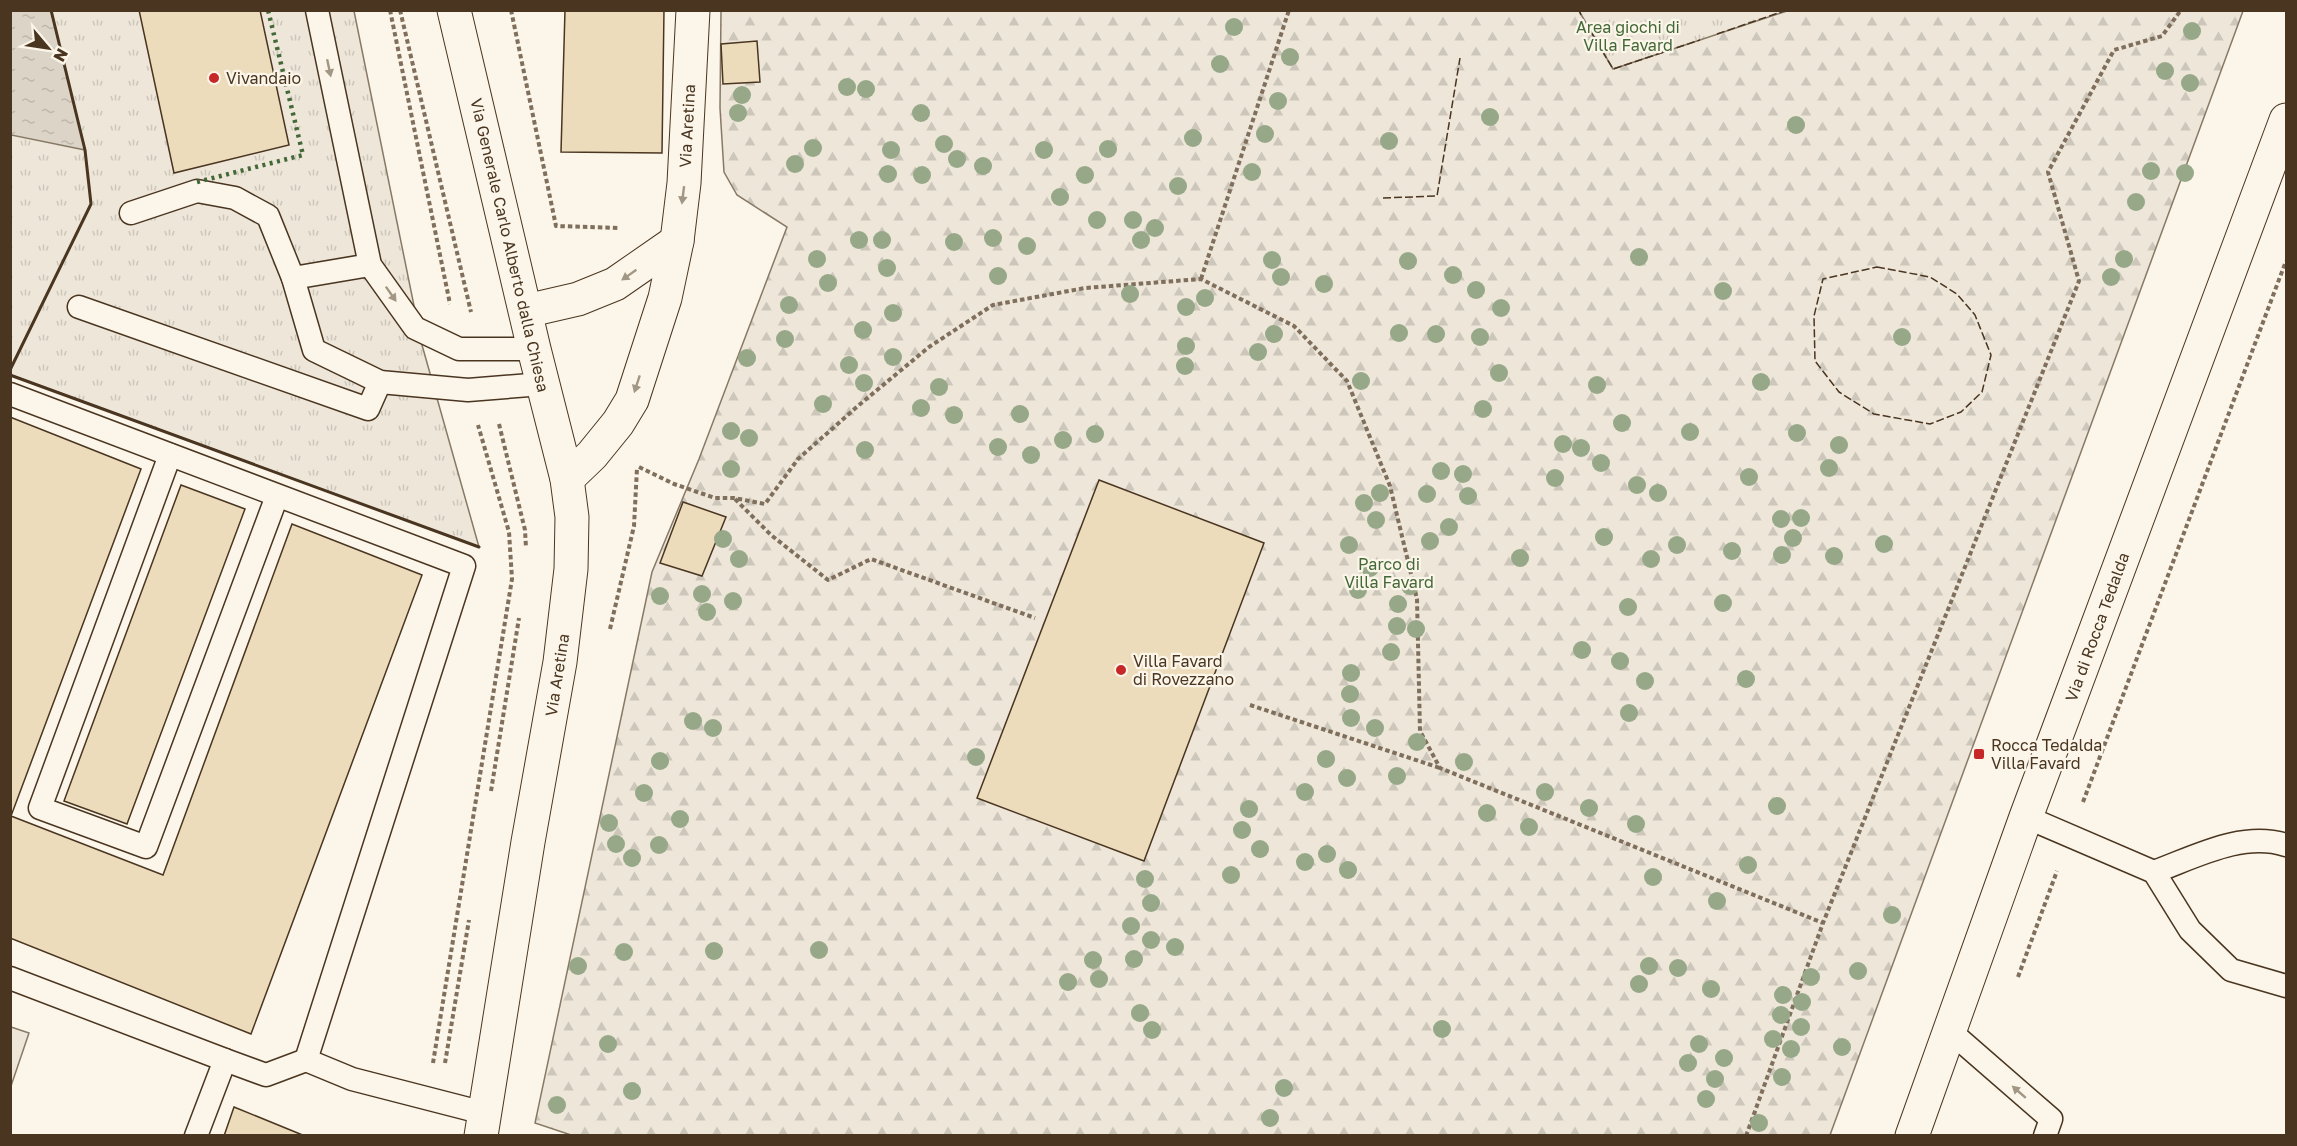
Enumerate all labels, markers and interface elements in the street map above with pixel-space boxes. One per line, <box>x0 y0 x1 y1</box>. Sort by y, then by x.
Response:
park label: Area giochi di Villa Favard <box>1576 17 1680 55</box>
north arrow <box>18 18 78 78</box>
text: N <box>49 45 73 65</box>
one-way arrow <box>325 58 334 77</box>
place label: Vivandaio <box>226 68 301 88</box>
marker: Vivandaio <box>207 71 221 85</box>
street label: Via Aretina <box>675 84 699 168</box>
street label: Via Generale Carlo Alberto dalla Chiesa <box>466 96 554 394</box>
one-way arrow <box>678 185 687 204</box>
one-way arrow <box>621 268 636 280</box>
one-way arrow <box>385 285 397 301</box>
one-way arrow <box>632 375 642 393</box>
street label: Via di Rocca Tedalda <box>2061 550 2133 704</box>
park label: Parco di Villa Favard <box>1344 554 1434 592</box>
street label: Via Aretina <box>541 632 573 718</box>
place label: Villa Favard di Rovezzano <box>1133 651 1234 689</box>
marker: Villa Favard di Rovezzano <box>1114 663 1128 677</box>
place label: Rocca Tedalda Villa Favard <box>1991 735 2102 773</box>
marker: Rocca Tedalda Villa Favard <box>1972 747 1986 761</box>
one-way arrow <box>2012 1085 2027 1099</box>

